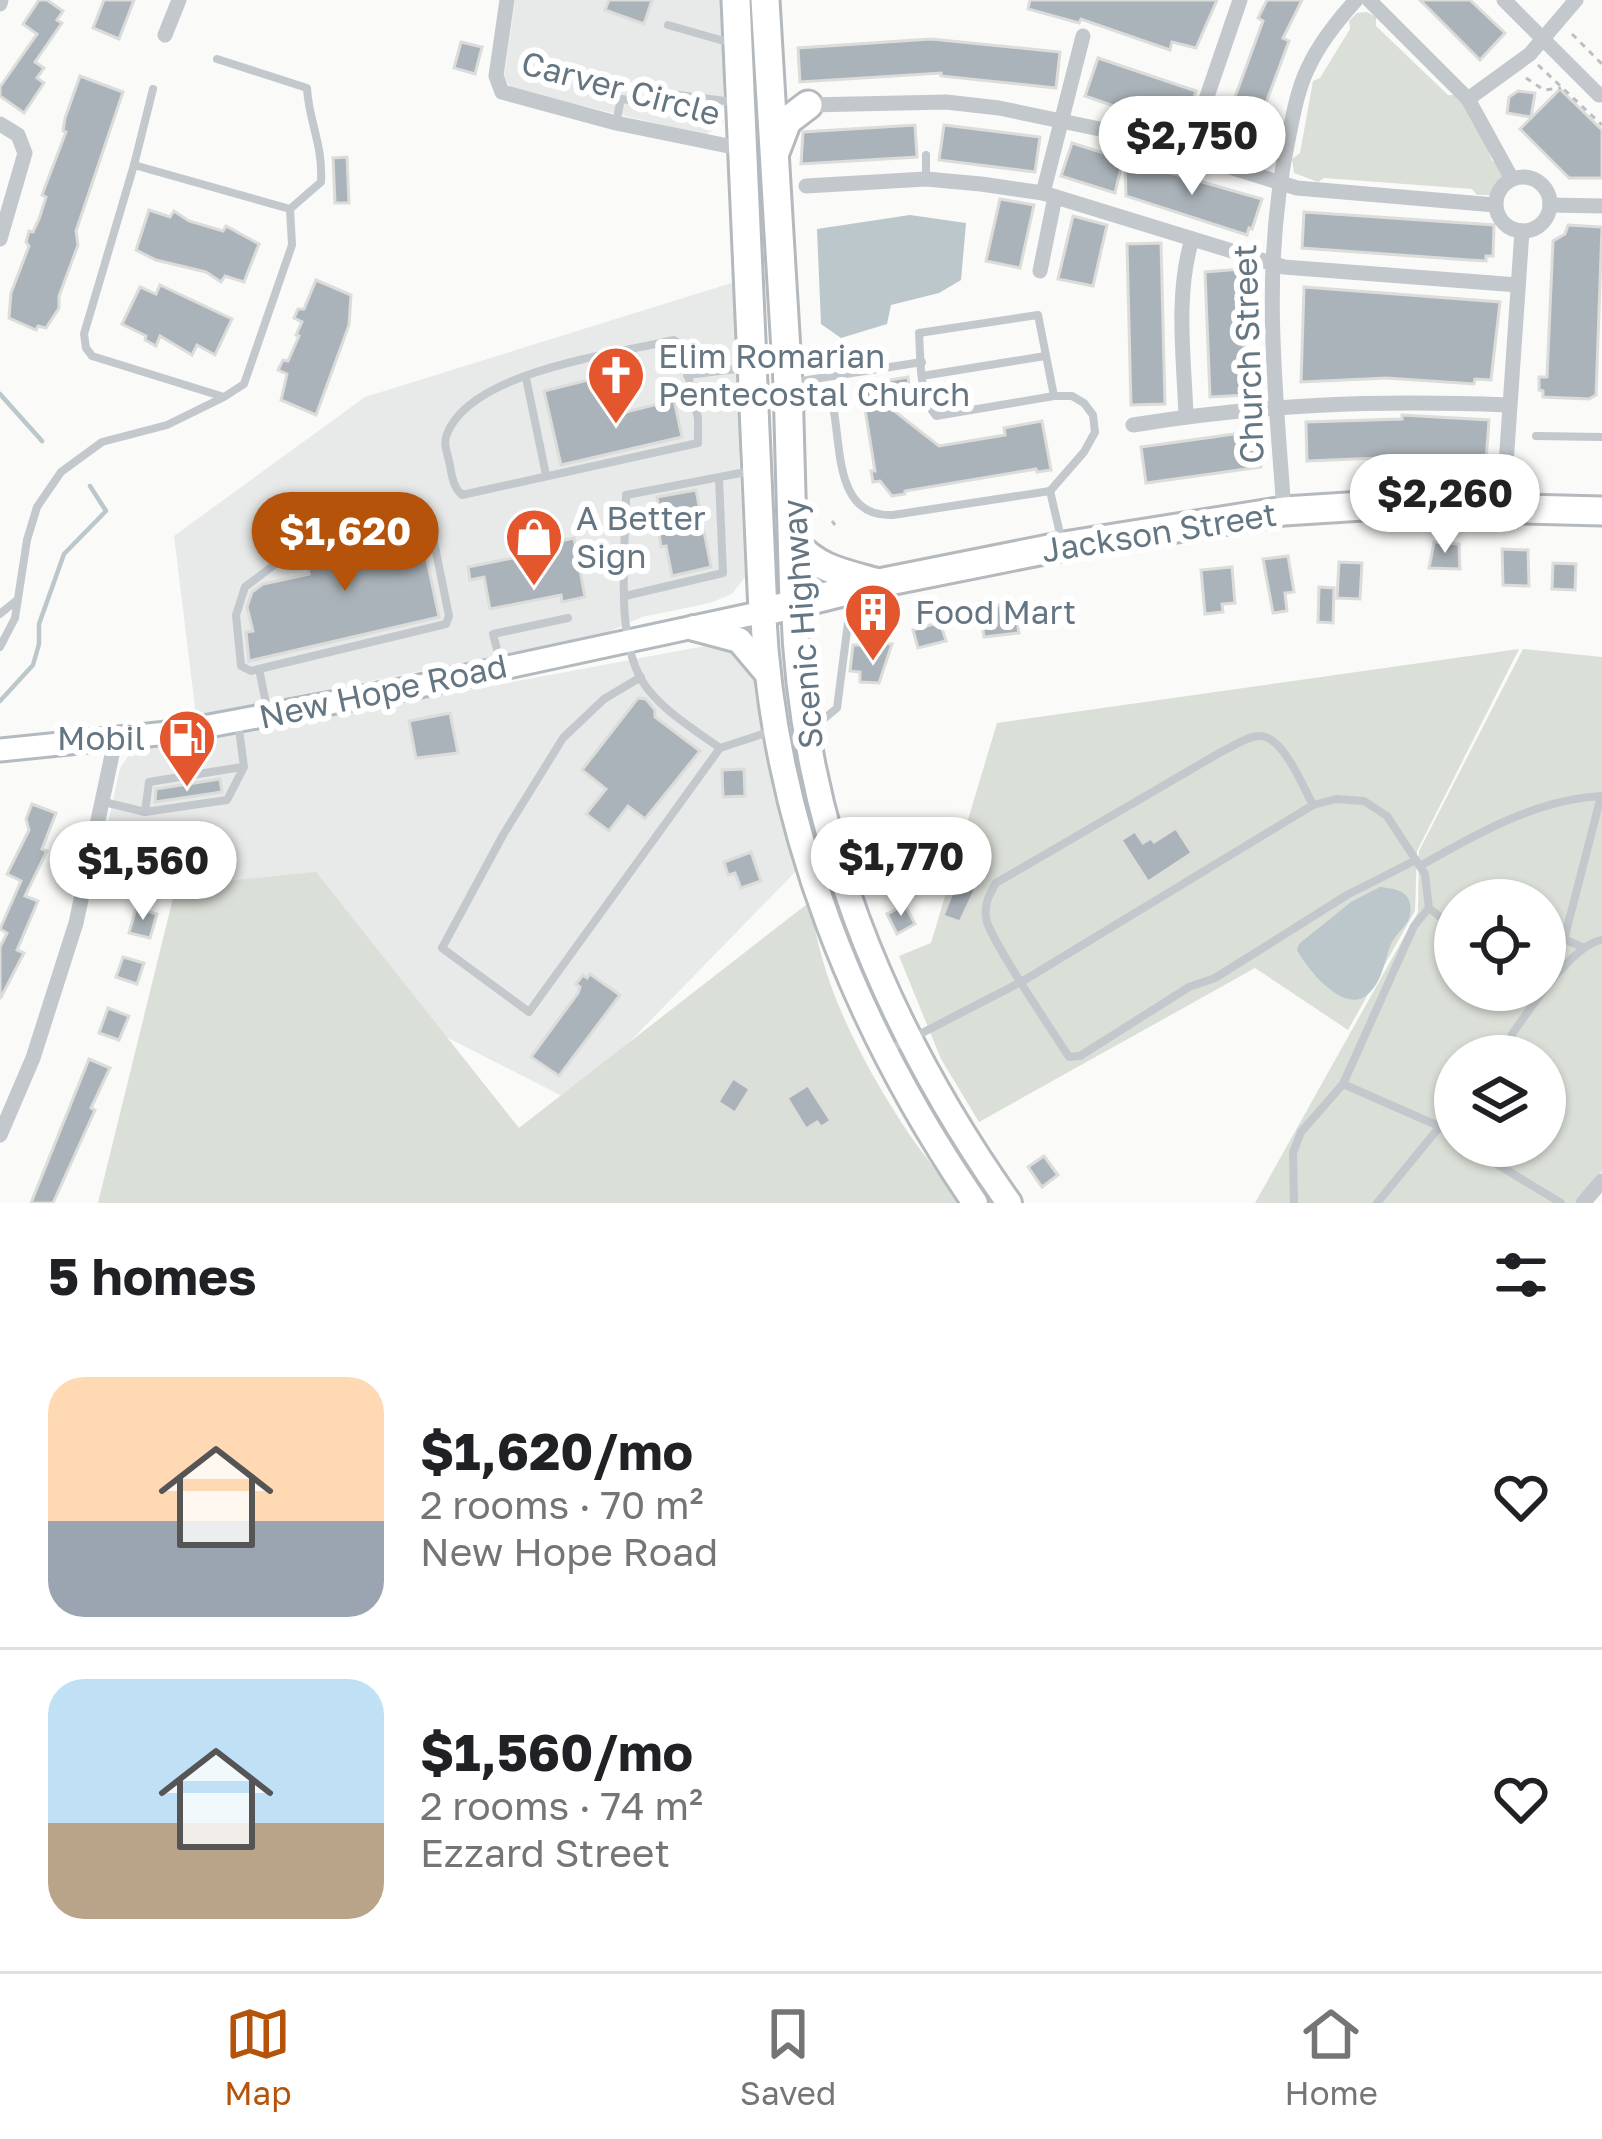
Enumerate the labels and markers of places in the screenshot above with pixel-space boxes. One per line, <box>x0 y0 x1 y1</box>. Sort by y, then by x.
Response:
pin: $2,750 <box>1094 96 1290 198</box>
place label: Elim Romarian Pentecostal Church <box>658 336 970 413</box>
church icon: Elim Romarian Pentecostal Church <box>585 344 647 426</box>
pin: $2,260 <box>1347 454 1543 556</box>
pin: $1,620 <box>247 492 443 594</box>
place label: A Better Sign <box>576 498 706 575</box>
shop icon: A Better Sign <box>503 506 565 588</box>
building icon: Food Mart <box>842 581 904 663</box>
place label: Food Mart <box>915 592 1076 631</box>
fuel station icon: Mobil <box>156 707 218 789</box>
place label: Mobil <box>57 718 145 757</box>
pin: $1,770 <box>803 817 999 919</box>
pin: $1,560 <box>45 821 241 923</box>

